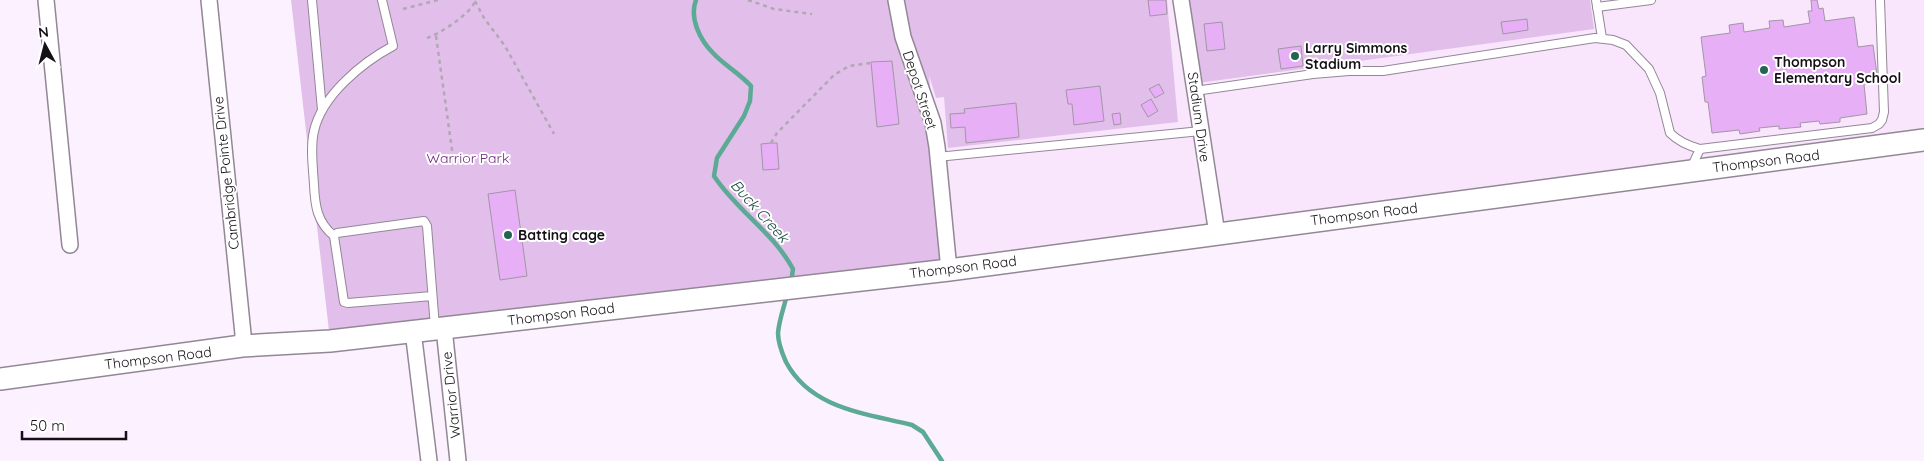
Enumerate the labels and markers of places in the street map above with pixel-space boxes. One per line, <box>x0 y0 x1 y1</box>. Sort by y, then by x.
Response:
place label: Larry Simmons Stadium <box>1305 39 1408 73</box>
marker: Larry Simmons Stadium <box>1289 50 1301 62</box>
place label: Thompson Elementary School <box>1774 53 1901 87</box>
marker: Thompson Elementary School <box>1758 64 1770 76</box>
place label: Batting cage <box>518 226 605 244</box>
marker: Batting cage <box>502 229 514 241</box>

